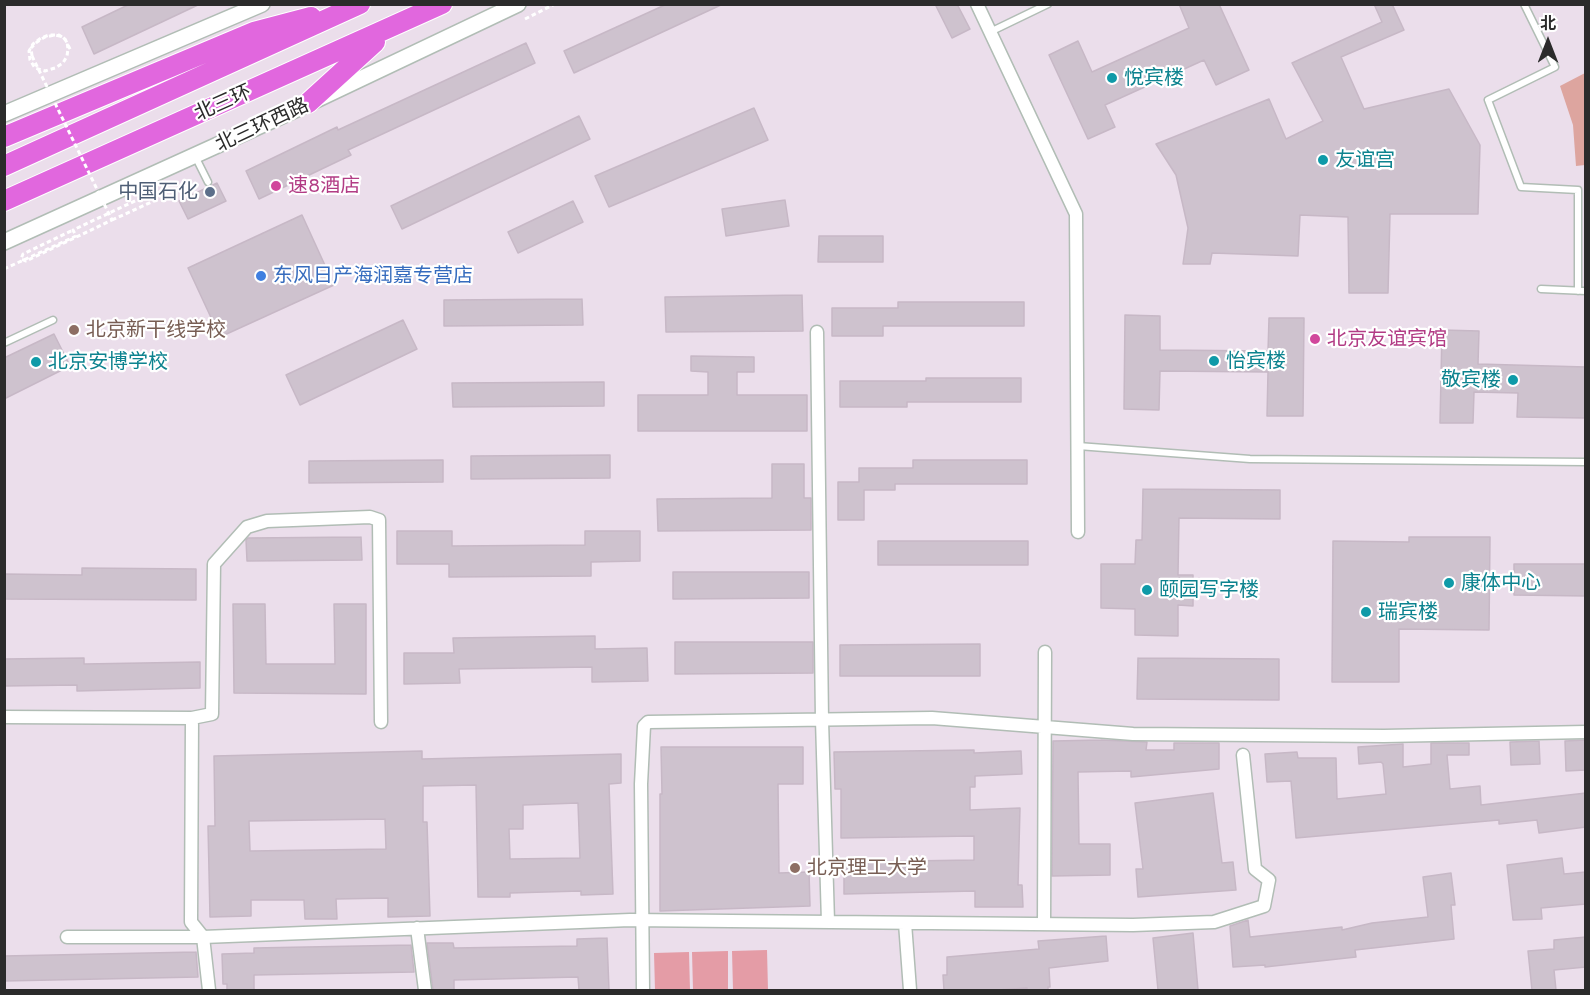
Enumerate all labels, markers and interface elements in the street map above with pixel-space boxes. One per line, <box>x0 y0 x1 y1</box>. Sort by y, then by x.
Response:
north arrow <box>1518 12 1578 72</box>
text: 北 <box>1540 14 1556 33</box>
place label: 悅宾楼 <box>1124 66 1184 90</box>
marker: 悅宾楼 <box>1105 71 1119 85</box>
street label: 北三环 <box>191 80 255 126</box>
street label: 北三环西路 <box>212 93 312 157</box>
place label: 友谊宫 <box>1335 148 1395 172</box>
marker: 友谊宫 <box>1316 153 1330 167</box>
place label: 速8酒店 <box>288 174 360 198</box>
marker: 速8酒店 <box>269 179 283 193</box>
place label: 中国石化 <box>118 180 198 204</box>
marker: 中国石化 <box>203 185 217 199</box>
place label: 东风日产海润嘉专营店 <box>273 264 473 288</box>
marker: 东风日产海润嘉专营店 <box>254 269 268 283</box>
place label: 北京新干线学校 <box>86 318 226 342</box>
marker: 北京新干线学校 <box>67 323 81 337</box>
place label: 北京友谊宾馆 <box>1327 327 1447 351</box>
marker: 北京友谊宾馆 <box>1308 332 1322 346</box>
place label: 怡宾楼 <box>1226 349 1286 373</box>
place label: 北京安博学校 <box>48 350 168 374</box>
marker: 怡宾楼 <box>1207 354 1221 368</box>
marker: 北京安博学校 <box>29 355 43 369</box>
place label: 敬宾楼 <box>1441 368 1501 392</box>
marker: 敬宾楼 <box>1506 373 1520 387</box>
place label: 康体中心 <box>1461 571 1541 595</box>
marker: 康体中心 <box>1442 576 1456 590</box>
place label: 颐园写字楼 <box>1159 578 1259 602</box>
marker: 颐园写字楼 <box>1140 583 1154 597</box>
place label: 瑞宾楼 <box>1378 600 1438 624</box>
marker: 瑞宾楼 <box>1359 605 1373 619</box>
place label: 北京理工大学 <box>807 856 927 880</box>
marker: 北京理工大学 <box>788 861 802 875</box>

